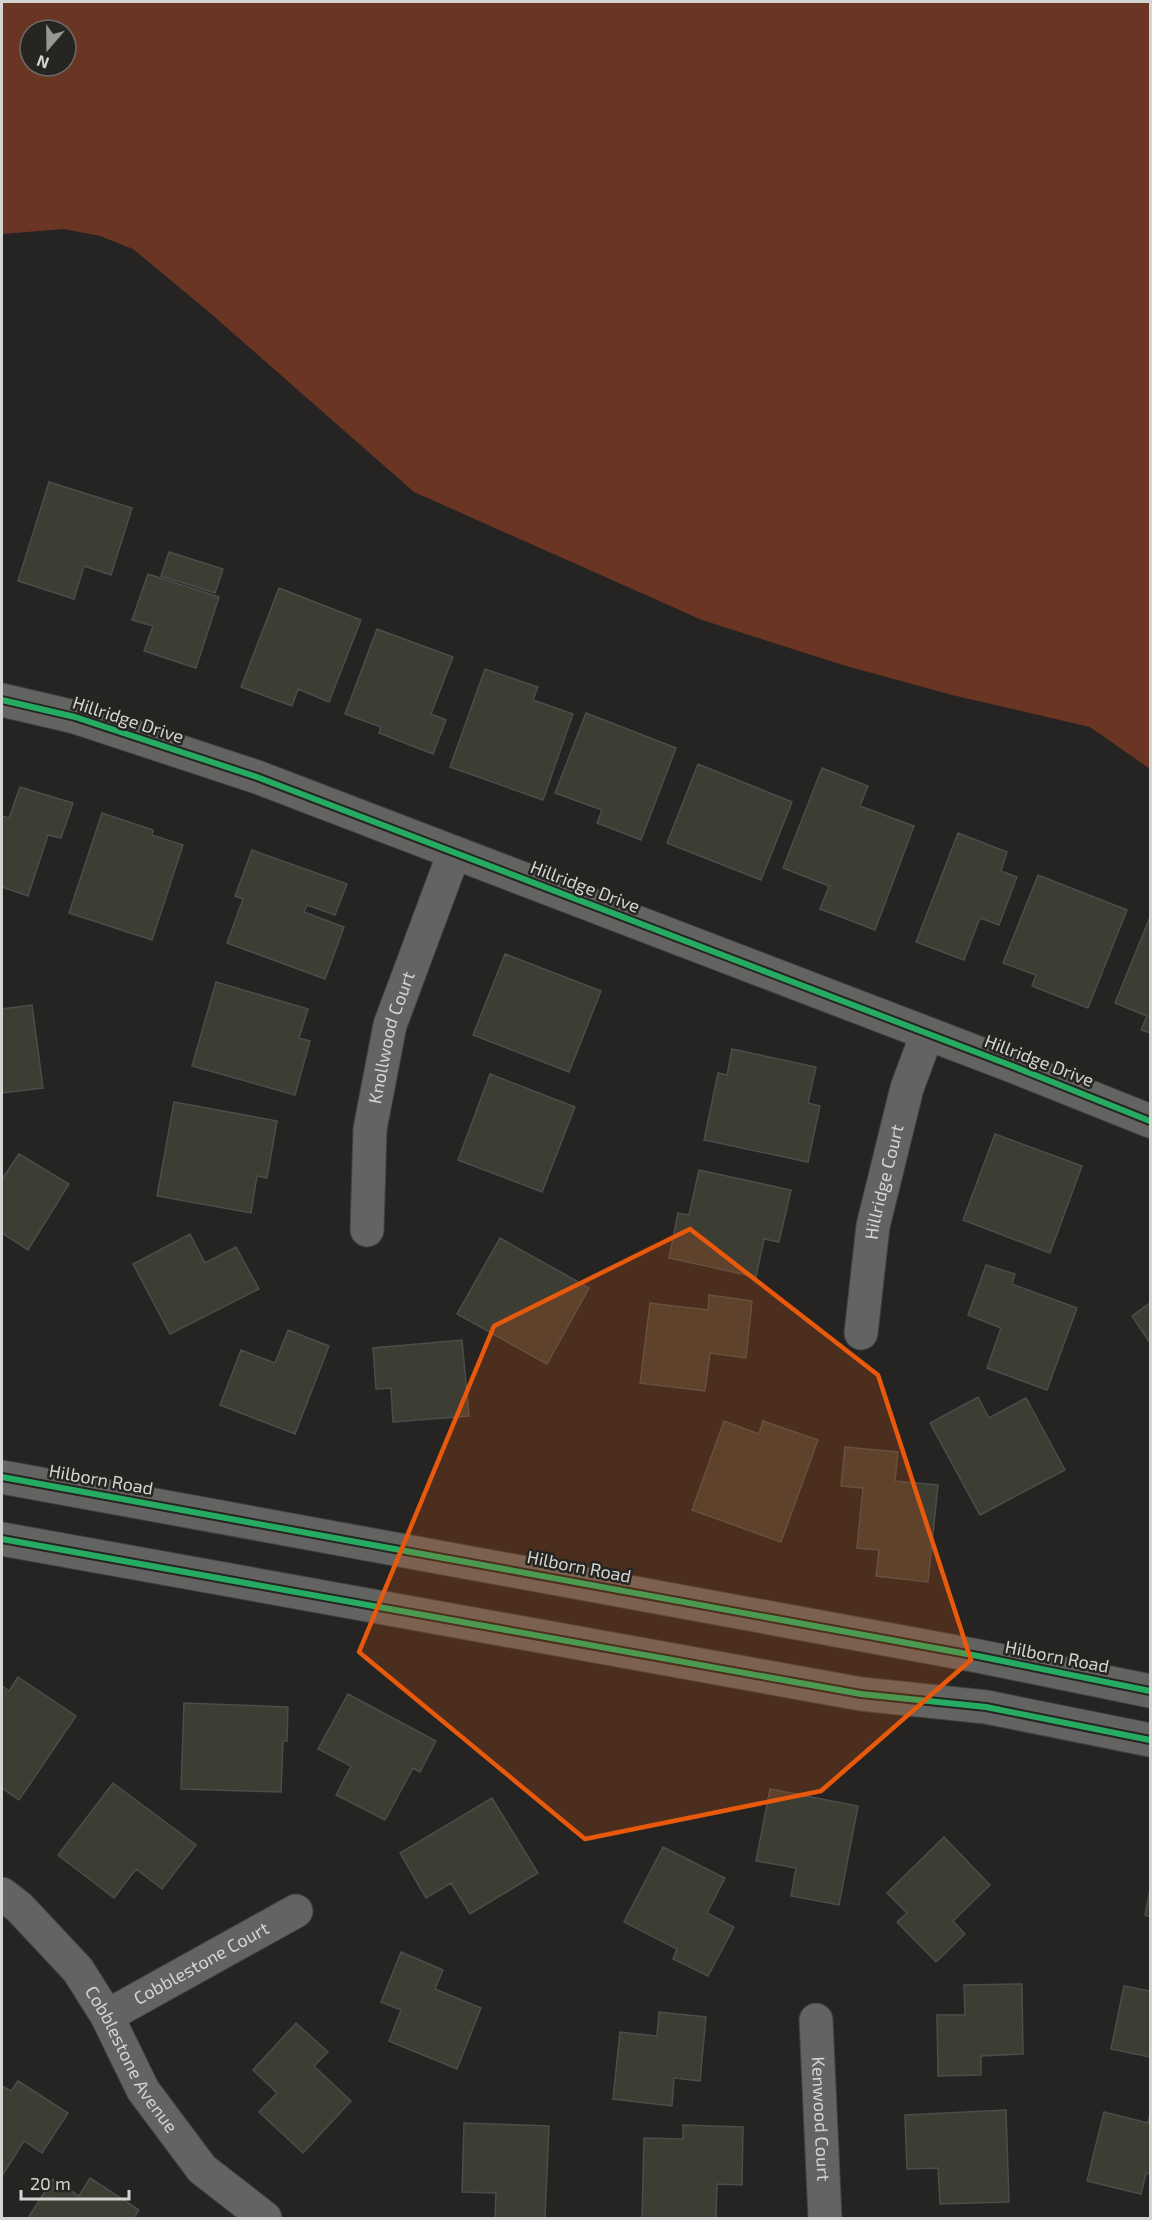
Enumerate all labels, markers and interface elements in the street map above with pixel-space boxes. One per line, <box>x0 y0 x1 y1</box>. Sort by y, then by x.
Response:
north arrow <box>18 18 78 78</box>
text: N <box>34 52 51 73</box>
street label: Hillridge Drive <box>70 691 187 747</box>
street label: Hillridge Drive <box>527 855 643 917</box>
street label: Knollwood Court <box>363 968 419 1106</box>
street label: Hillridge Drive <box>981 1029 1097 1091</box>
street label: Hillridge Court <box>860 1122 908 1241</box>
street label: Hilborn Road <box>47 1459 155 1499</box>
street label: Hilborn Road <box>525 1545 633 1587</box>
street label: Hilborn Road <box>1003 1635 1111 1677</box>
street label: Cobblestone Court <box>129 1916 273 2009</box>
street label: Cobblestone Avenue <box>81 1981 183 2137</box>
street label: Kenwood Court <box>808 2056 835 2182</box>
scale bar <box>21 2163 129 2201</box>
text: 20 m <box>30 2172 71 2194</box>

